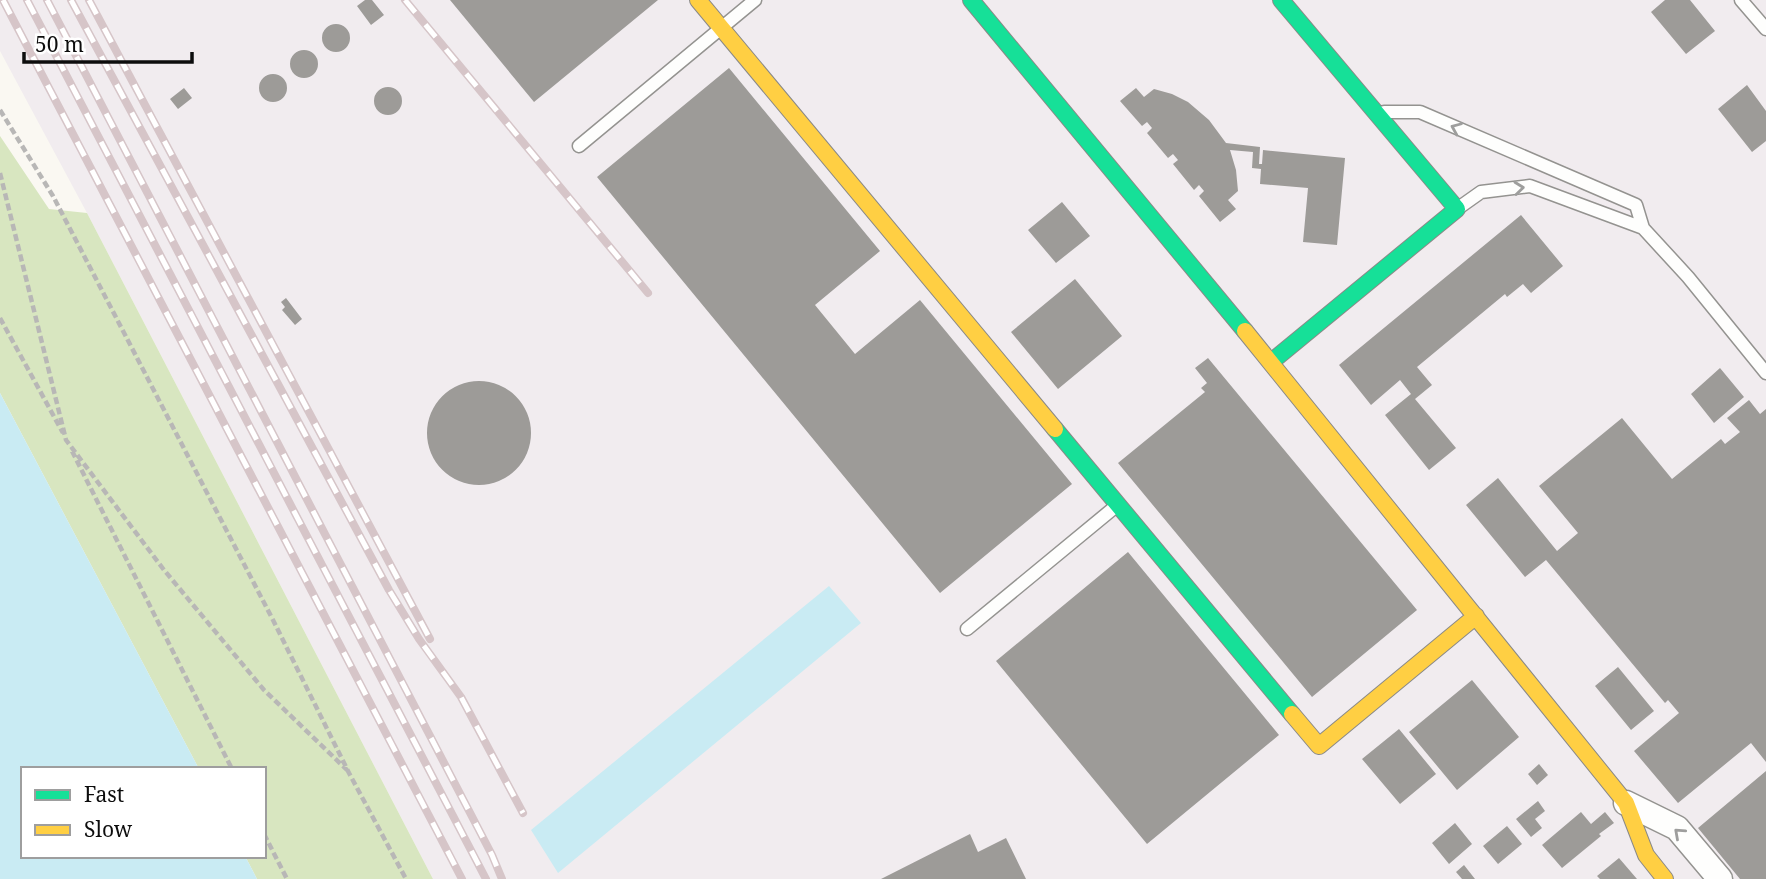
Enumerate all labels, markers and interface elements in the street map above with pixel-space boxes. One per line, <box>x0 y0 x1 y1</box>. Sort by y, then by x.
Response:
scale bar <box>24 21 192 65</box>
text: 50 m <box>35 30 84 58</box>
one-way arrow <box>1451 122 1463 136</box>
one-way arrow <box>1513 180 1525 195</box>
legend <box>21 767 266 858</box>
text: Fast <box>84 780 124 808</box>
text: Slow <box>84 815 133 843</box>
one-way arrow <box>1674 829 1687 841</box>

